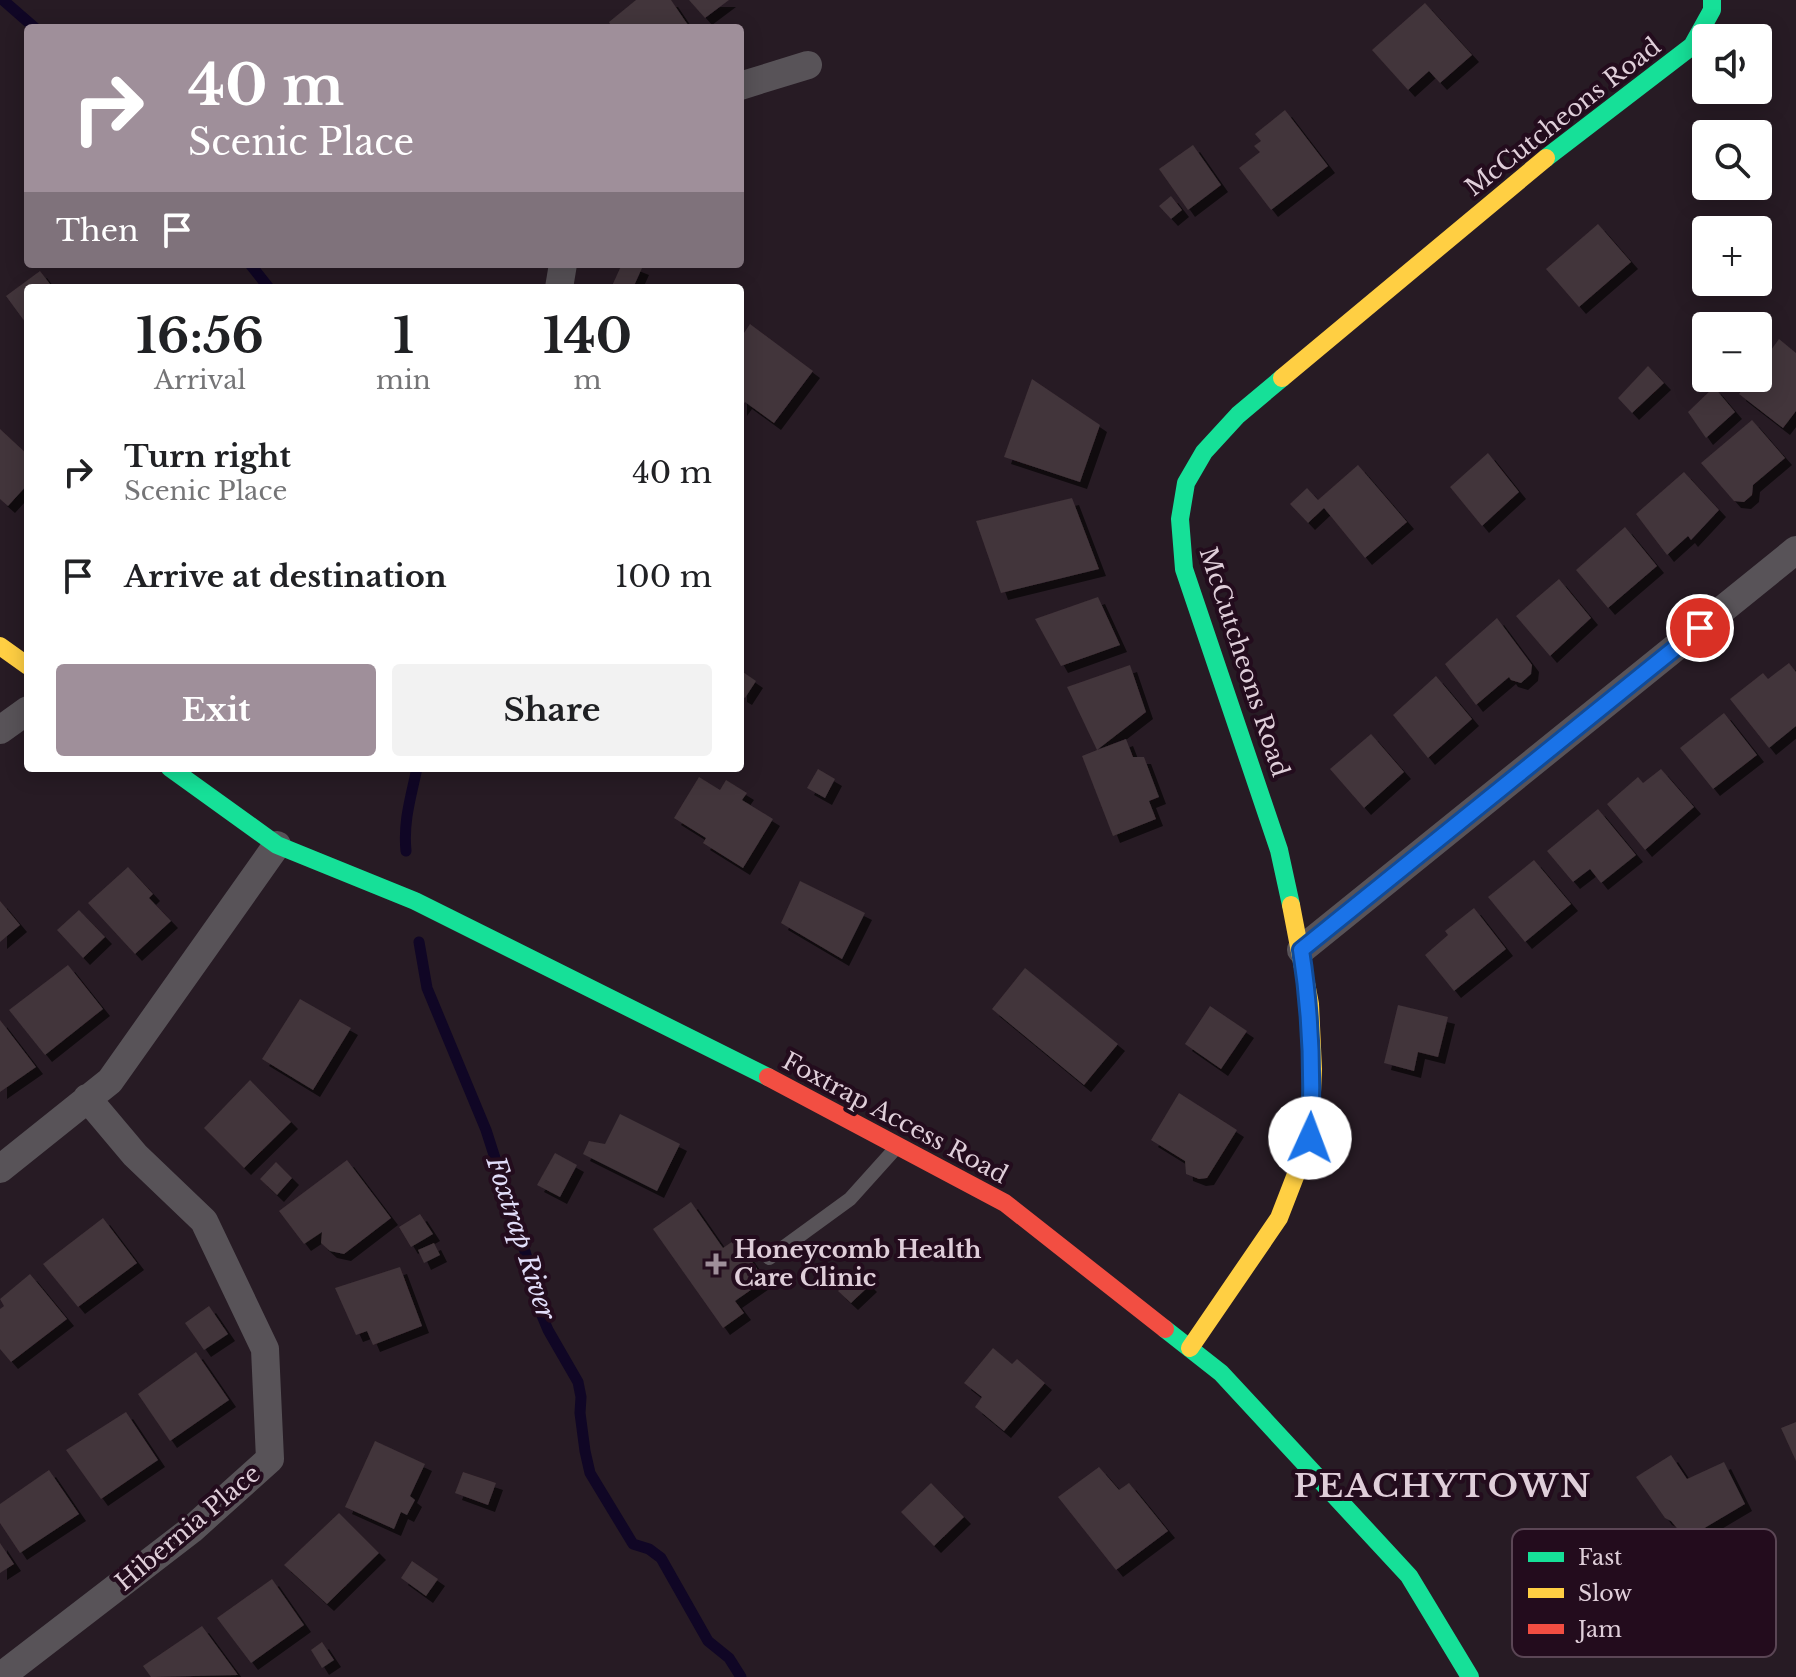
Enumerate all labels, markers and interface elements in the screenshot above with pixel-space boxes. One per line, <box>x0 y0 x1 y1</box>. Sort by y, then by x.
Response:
map controls <box>1692 24 1772 392</box>
button: sound <box>1692 24 1772 104</box>
street label: McCutcheons Road <box>1459 31 1666 202</box>
text: 40 m <box>188 51 344 120</box>
icon: right <box>56 56 160 160</box>
text: Scenic Place <box>188 120 414 165</box>
button: search <box>1692 120 1772 200</box>
icon: arrive <box>155 208 199 252</box>
text: Then <box>56 212 139 249</box>
button: + <box>1692 216 1772 296</box>
text: 16:56 <box>136 306 264 366</box>
text: 1 <box>393 306 414 366</box>
text: 140 <box>543 306 632 366</box>
button: − <box>1692 312 1772 392</box>
text: Arrival <box>154 364 246 396</box>
text: min <box>376 364 431 396</box>
text: m <box>573 364 601 396</box>
text: Turn right <box>124 438 291 475</box>
icon: right <box>56 450 100 494</box>
text: 40 m <box>632 454 712 491</box>
text: Scenic Place <box>124 475 287 507</box>
street label: McCutcheons Road <box>1194 543 1295 780</box>
icon: arrive <box>56 554 100 598</box>
text: Arrive at destination <box>124 558 447 595</box>
text: 100 m <box>615 558 712 595</box>
pin <box>1666 594 1734 662</box>
icon: arrive <box>1678 606 1722 650</box>
button: Exit <box>56 664 376 756</box>
button: Share <box>392 664 712 756</box>
street label: Foxtrap Access Road <box>778 1046 1013 1189</box>
position arrow <box>1268 1096 1352 1180</box>
water label: Foxtrap River <box>479 1151 563 1325</box>
place label: Honeycomb Health Care Clinic <box>734 1235 981 1292</box>
marker: Honeycomb Health Care Clinic <box>705 1253 727 1275</box>
street label: Hibernia Place <box>109 1459 266 1597</box>
district label: PEACHYTOWN <box>1294 1466 1592 1506</box>
legend <box>1512 1529 1776 1657</box>
text: Fast <box>1578 1544 1623 1571</box>
text: Slow <box>1578 1580 1632 1607</box>
text: Jam <box>1575 1616 1622 1643</box>

